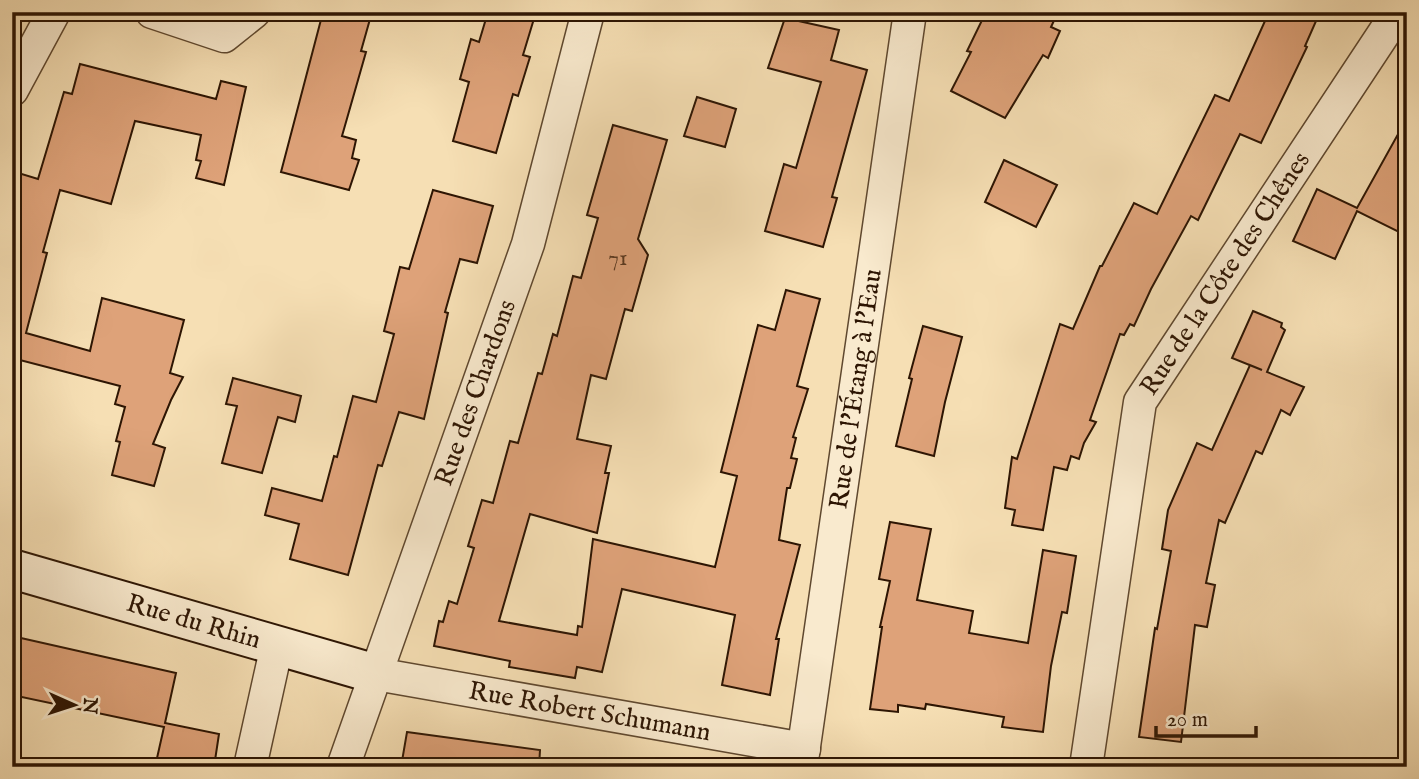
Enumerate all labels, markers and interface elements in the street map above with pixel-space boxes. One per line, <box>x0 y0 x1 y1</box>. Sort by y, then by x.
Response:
street label: Rue de la Côte des Chênes <box>1132 145 1317 402</box>
house number: 71 <box>608 244 628 273</box>
street label: Rue de l'Étang à l'Eau <box>822 267 889 511</box>
street label: Rue des Chardons <box>427 295 524 490</box>
street label: Rue du Rhin <box>123 586 265 656</box>
north arrow <box>38 670 108 740</box>
street label: Rue Robert Schumann <box>466 674 713 749</box>
scale bar <box>1156 695 1256 739</box>
text: N <box>77 696 101 715</box>
text: 20 m <box>1167 707 1208 734</box>

